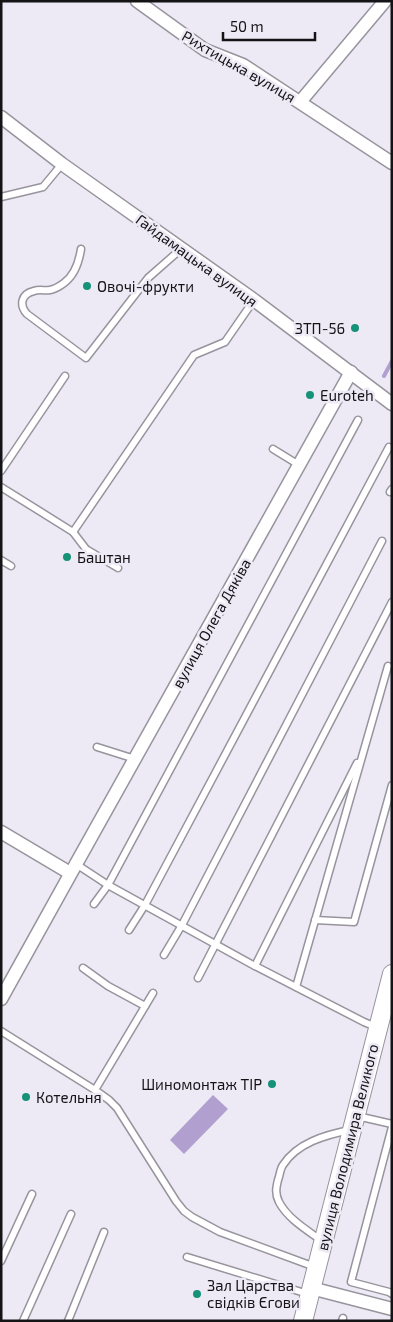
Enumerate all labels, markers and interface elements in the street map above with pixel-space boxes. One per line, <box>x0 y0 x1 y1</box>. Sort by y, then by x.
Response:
scale bar <box>223 10 316 42</box>
text: 50 m <box>230 17 264 35</box>
street label: Рихтицька вулиця <box>179 26 299 107</box>
street label: Гайдамацька вулиця <box>132 210 261 311</box>
place label: Овочі-фрукти <box>97 277 194 296</box>
marker: Овочі-фрукти <box>81 280 93 292</box>
place label: ЗТП-56 <box>295 319 345 337</box>
marker: ЗТП-56 <box>349 322 361 334</box>
place label: Euroteh <box>320 386 374 404</box>
marker: Euroteh <box>304 389 316 401</box>
place label: Баштан <box>77 548 131 566</box>
marker: Баштан <box>61 551 73 563</box>
street label: вулиця Олега Дяківа <box>168 555 255 691</box>
street label: вулиця Володимира Великого <box>313 1042 382 1252</box>
place label: Шиномонтаж ТІР <box>141 1075 262 1093</box>
marker: Шиномонтаж ТІР <box>266 1078 278 1090</box>
place label: Котельня <box>36 1088 102 1106</box>
marker: Котельня <box>20 1091 32 1103</box>
place label: Зал Царства свідків Єгови <box>207 1276 300 1311</box>
marker: Зал Царства свідків Єгови <box>191 1288 203 1300</box>

